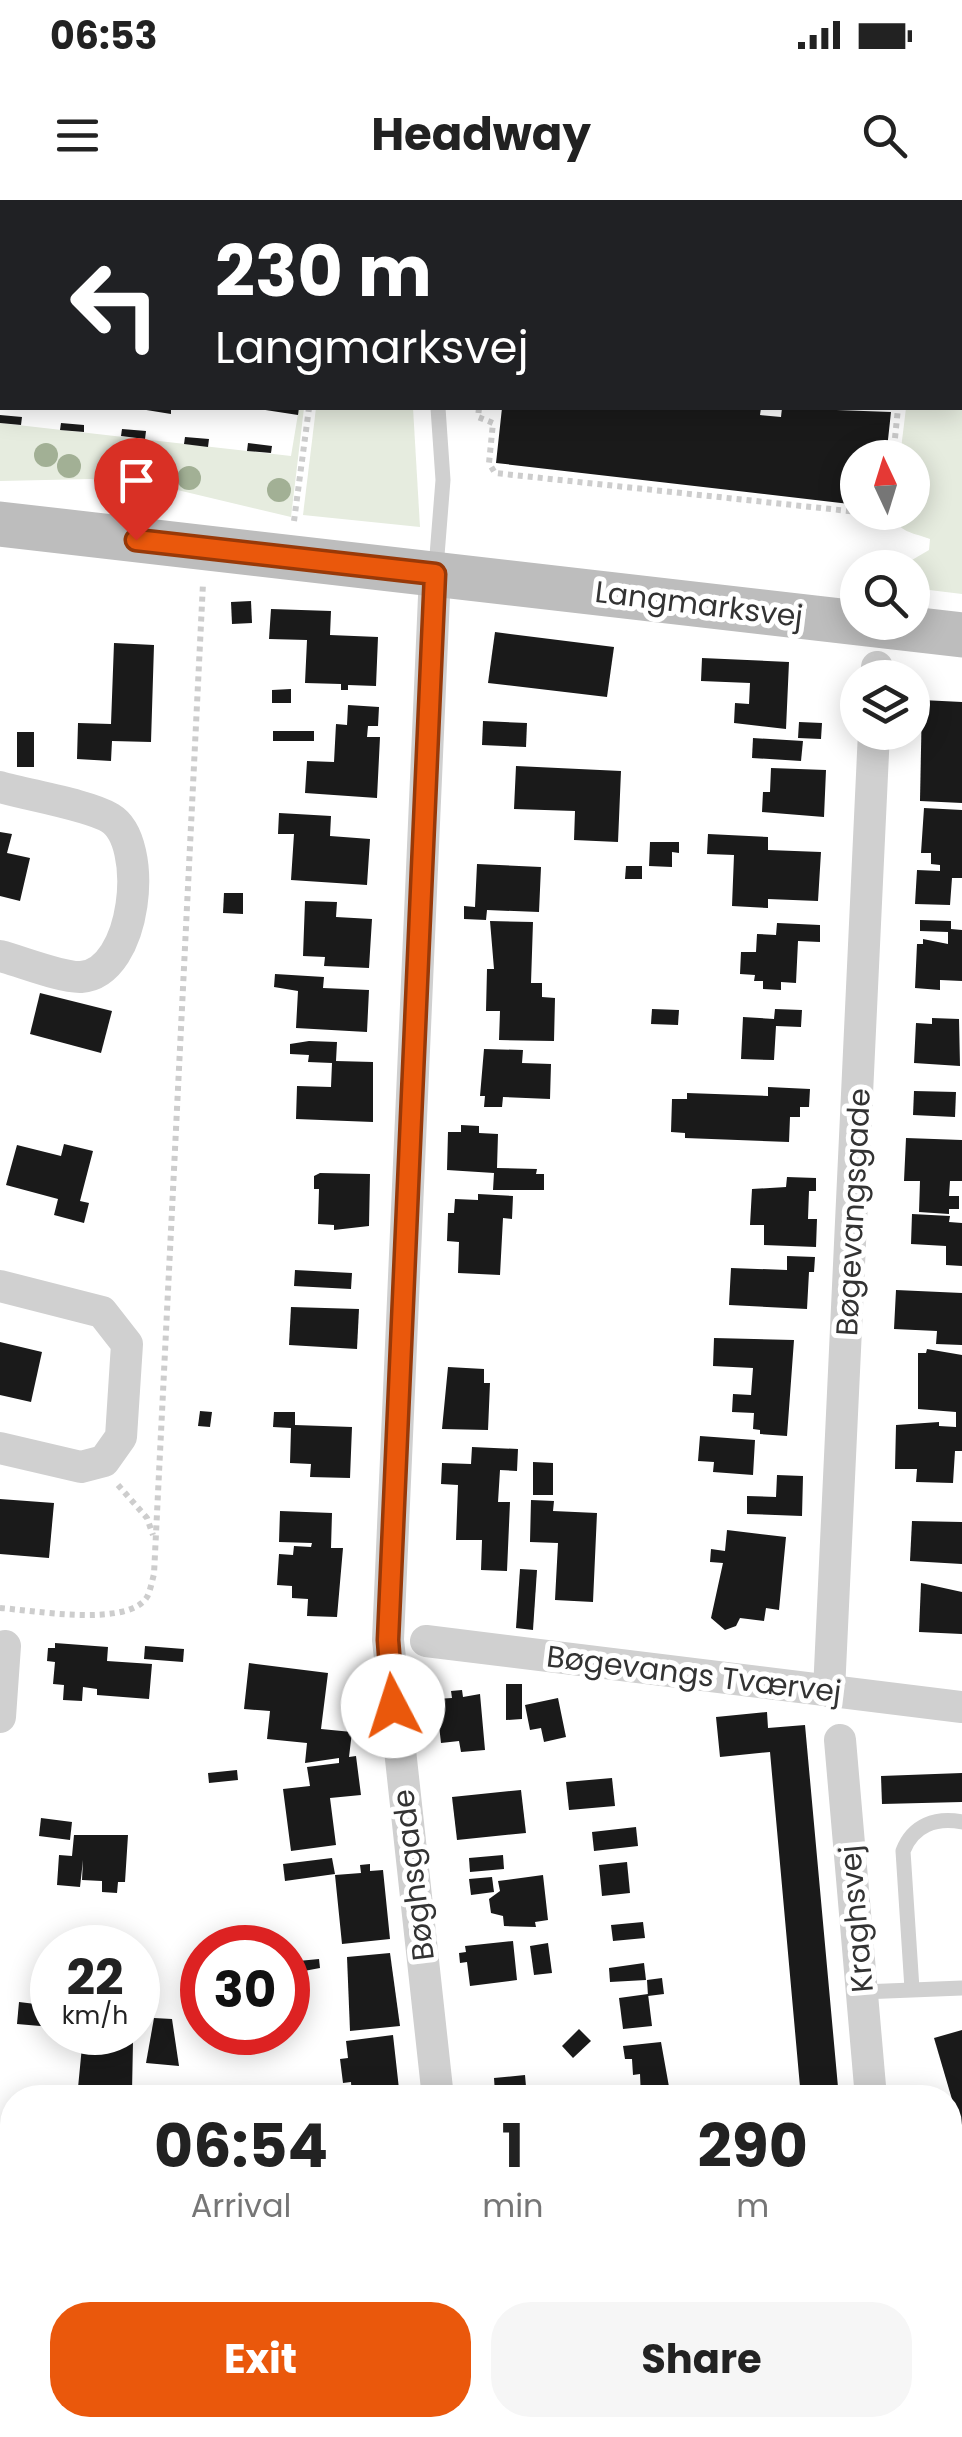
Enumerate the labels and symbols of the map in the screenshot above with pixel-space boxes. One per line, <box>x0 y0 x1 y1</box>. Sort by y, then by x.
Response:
pin <box>94 438 179 541</box>
north arrow <box>840 440 930 530</box>
street label: Langmarksvej <box>593 570 805 638</box>
street label: Bøgevangsgade <box>825 1087 881 1337</box>
street label: Bøgevangs Tværvej <box>544 1635 844 1713</box>
position arrow <box>341 1654 445 1758</box>
street label: Bøghsgade <box>381 1787 445 1963</box>
street label: Kraghsvej <box>828 1844 884 1994</box>
speed limit sign: 30 <box>180 1925 310 2055</box>

